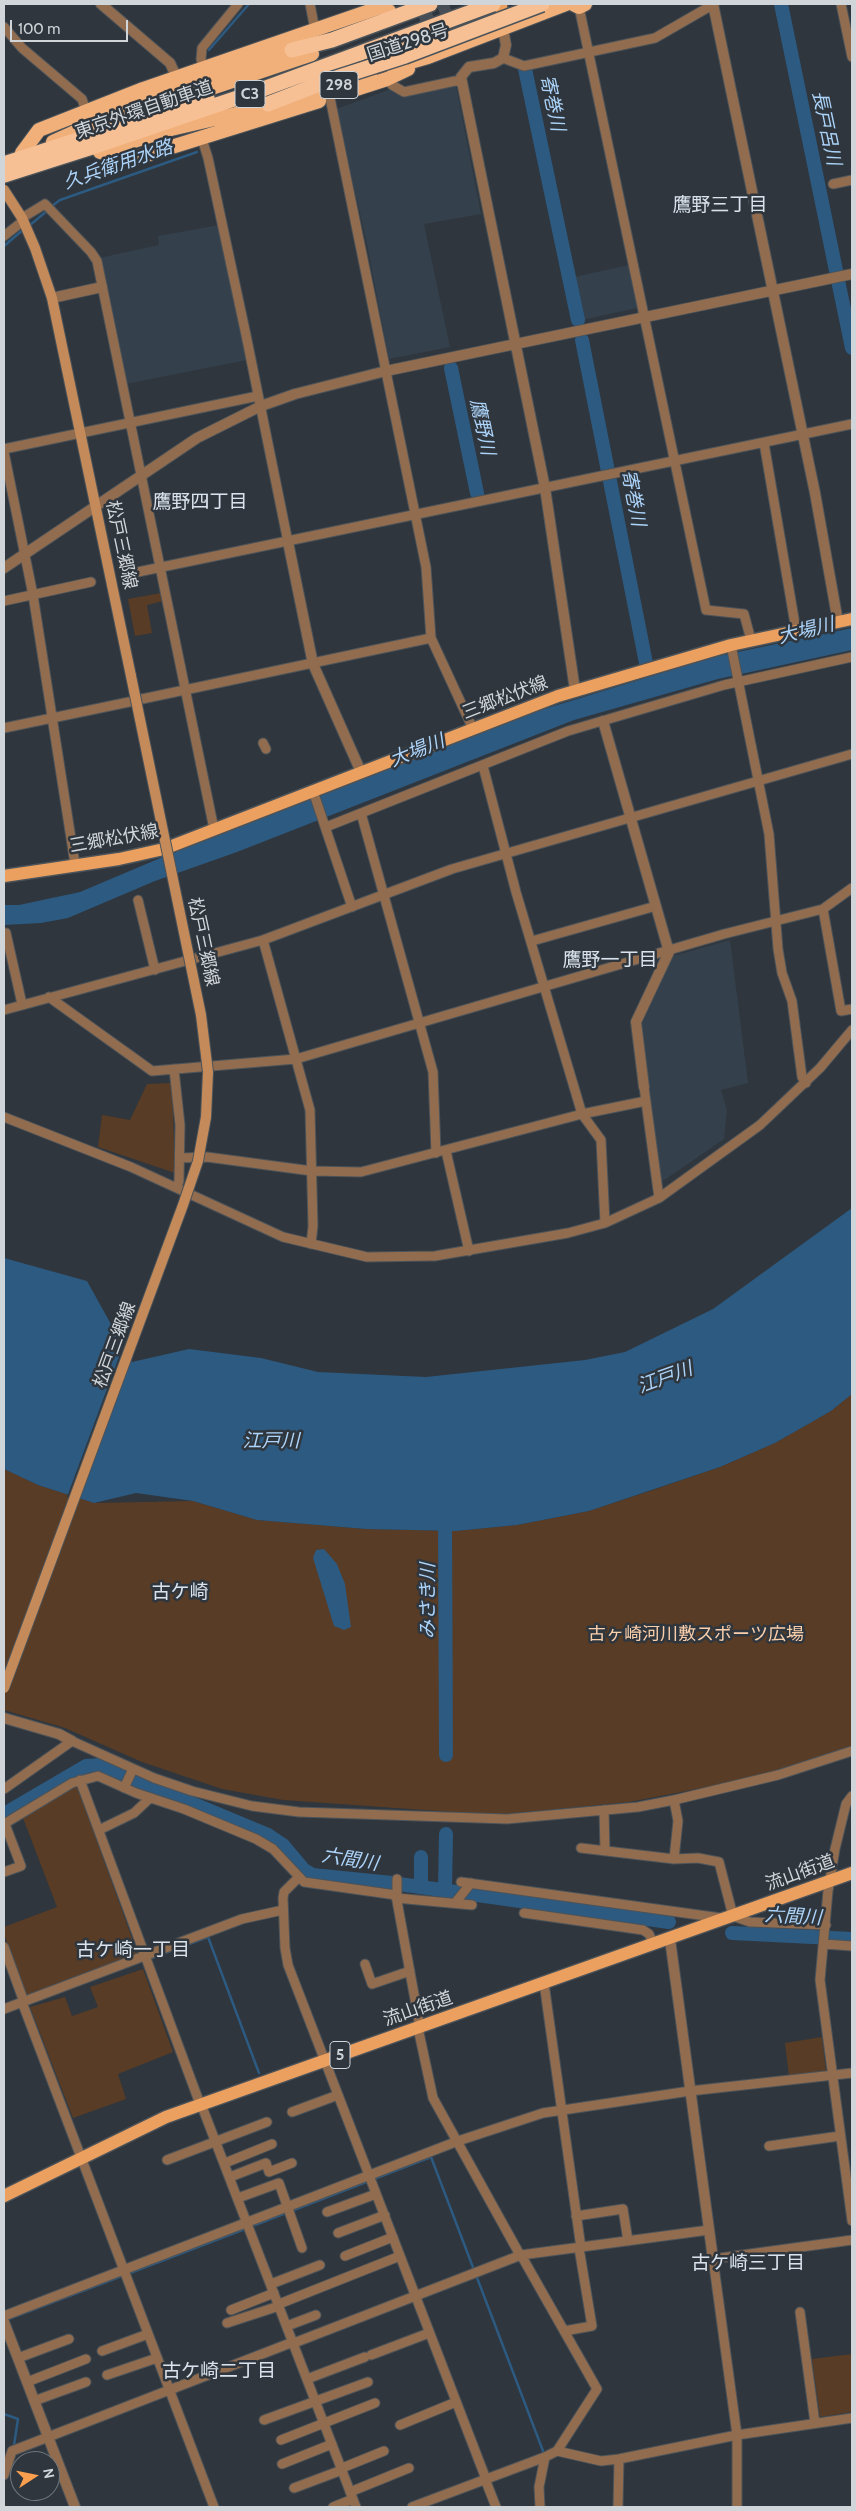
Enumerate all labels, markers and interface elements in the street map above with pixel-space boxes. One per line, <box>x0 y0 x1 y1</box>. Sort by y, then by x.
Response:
scale bar <box>12 10 130 42</box>
text: 100 m <box>18 20 60 38</box>
street label: 国道298号 <box>364 20 452 66</box>
road number: 298 <box>320 72 358 98</box>
water label: 寄巻川 <box>535 73 569 133</box>
street label: 東京外環自動車道 <box>72 76 216 144</box>
road number: C3 <box>235 80 265 108</box>
water label: 長戸呂川 <box>807 88 845 168</box>
water label: 久兵衛用水路 <box>60 136 176 194</box>
district label: 鷹野三丁目 <box>673 194 767 216</box>
water label: 鷹野川 <box>465 397 499 457</box>
water label: 寄巻川 <box>616 468 650 528</box>
district label: 鷹野四丁目 <box>153 491 247 513</box>
street label: 松戸三郷線 <box>101 499 141 591</box>
water label: 大場川 <box>776 613 836 649</box>
street label: 三郷松伏線 <box>459 672 551 724</box>
water label: 大場川 <box>386 730 448 772</box>
street label: 三郷松伏線 <box>68 821 160 857</box>
street label: 松戸三郷線 <box>183 896 223 988</box>
district label: 鷹野一丁目 <box>563 949 657 971</box>
street label: 松戸三郷線 <box>89 1299 141 1391</box>
water label: 江戸川 <box>634 1358 696 1398</box>
water label: 江戸川 <box>243 1430 299 1452</box>
water label: みさき川 <box>417 1563 439 1639</box>
district label: 古ケ崎 <box>152 1581 208 1603</box>
park label: 古ヶ崎河川敷スポーツ広場 <box>588 1624 804 1646</box>
water label: 六間川 <box>320 1844 380 1876</box>
street label: 流山街道 <box>762 1851 838 1895</box>
water label: 六間川 <box>764 1904 822 1930</box>
district label: 古ケ崎一丁目 <box>76 1939 190 1961</box>
street label: 流山街道 <box>380 1987 456 2031</box>
road number: 5 <box>330 2042 350 2068</box>
district label: 古ケ崎三丁目 <box>691 2252 805 2274</box>
district label: 古ケ崎二丁目 <box>162 2360 276 2382</box>
north arrow <box>10 2451 60 2501</box>
text: N <box>39 2467 59 2480</box>

